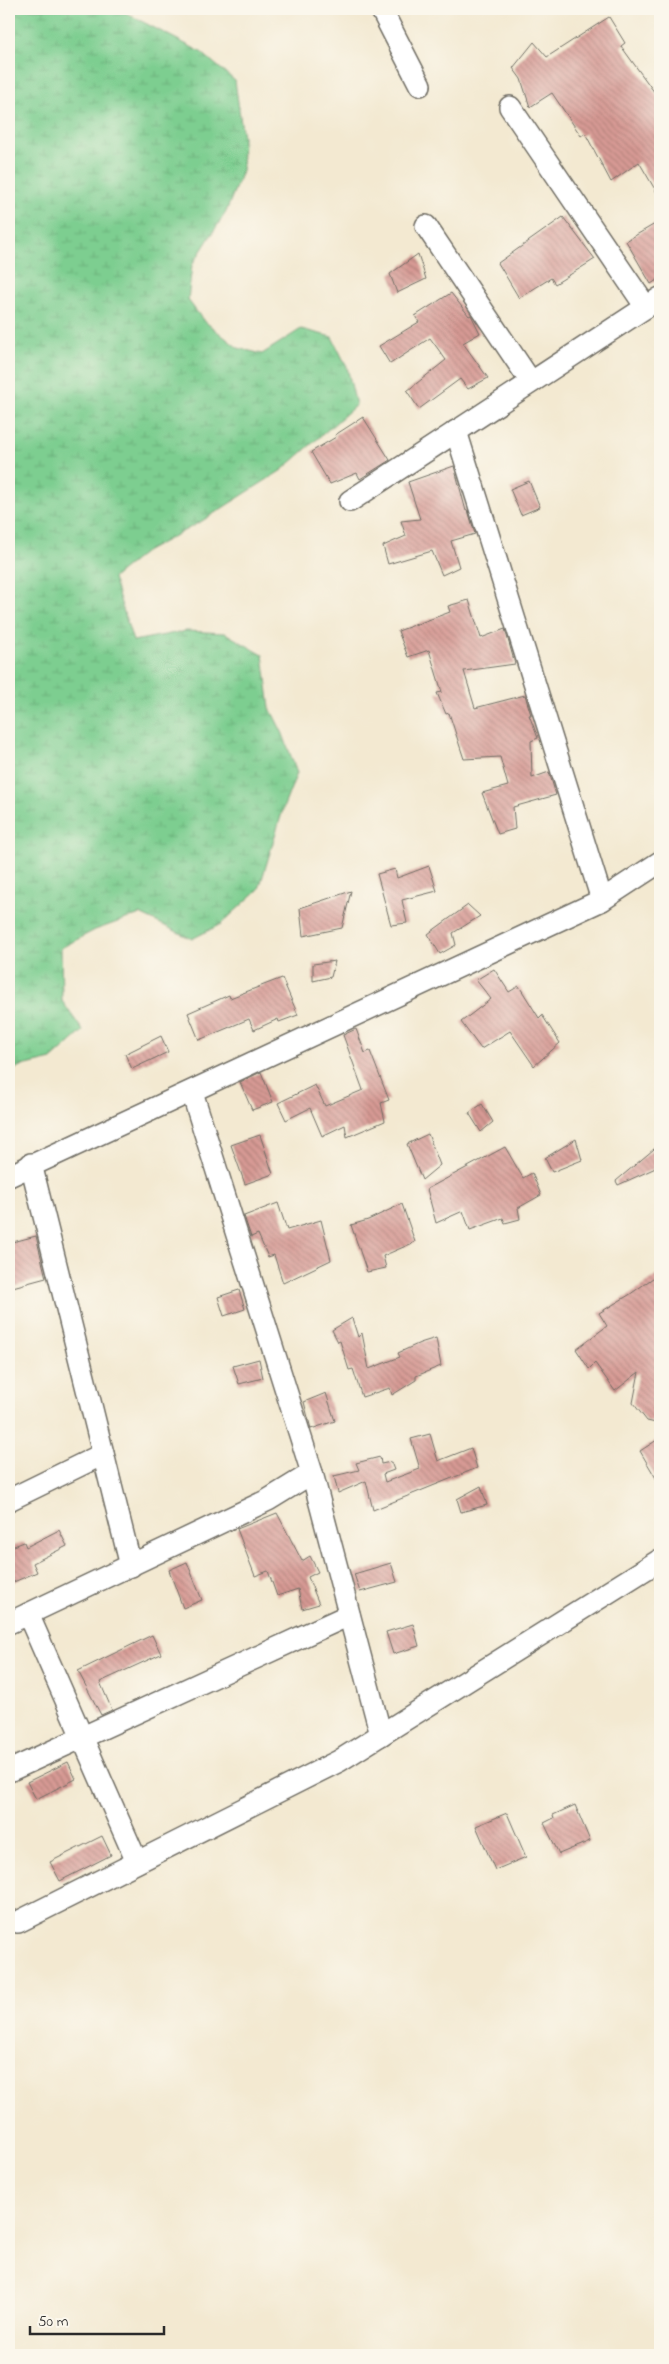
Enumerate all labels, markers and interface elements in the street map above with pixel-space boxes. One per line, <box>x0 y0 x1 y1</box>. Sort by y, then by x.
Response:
scale bar <box>30 2304 164 2336</box>
text: 50 m <box>38 2311 69 2333</box>

